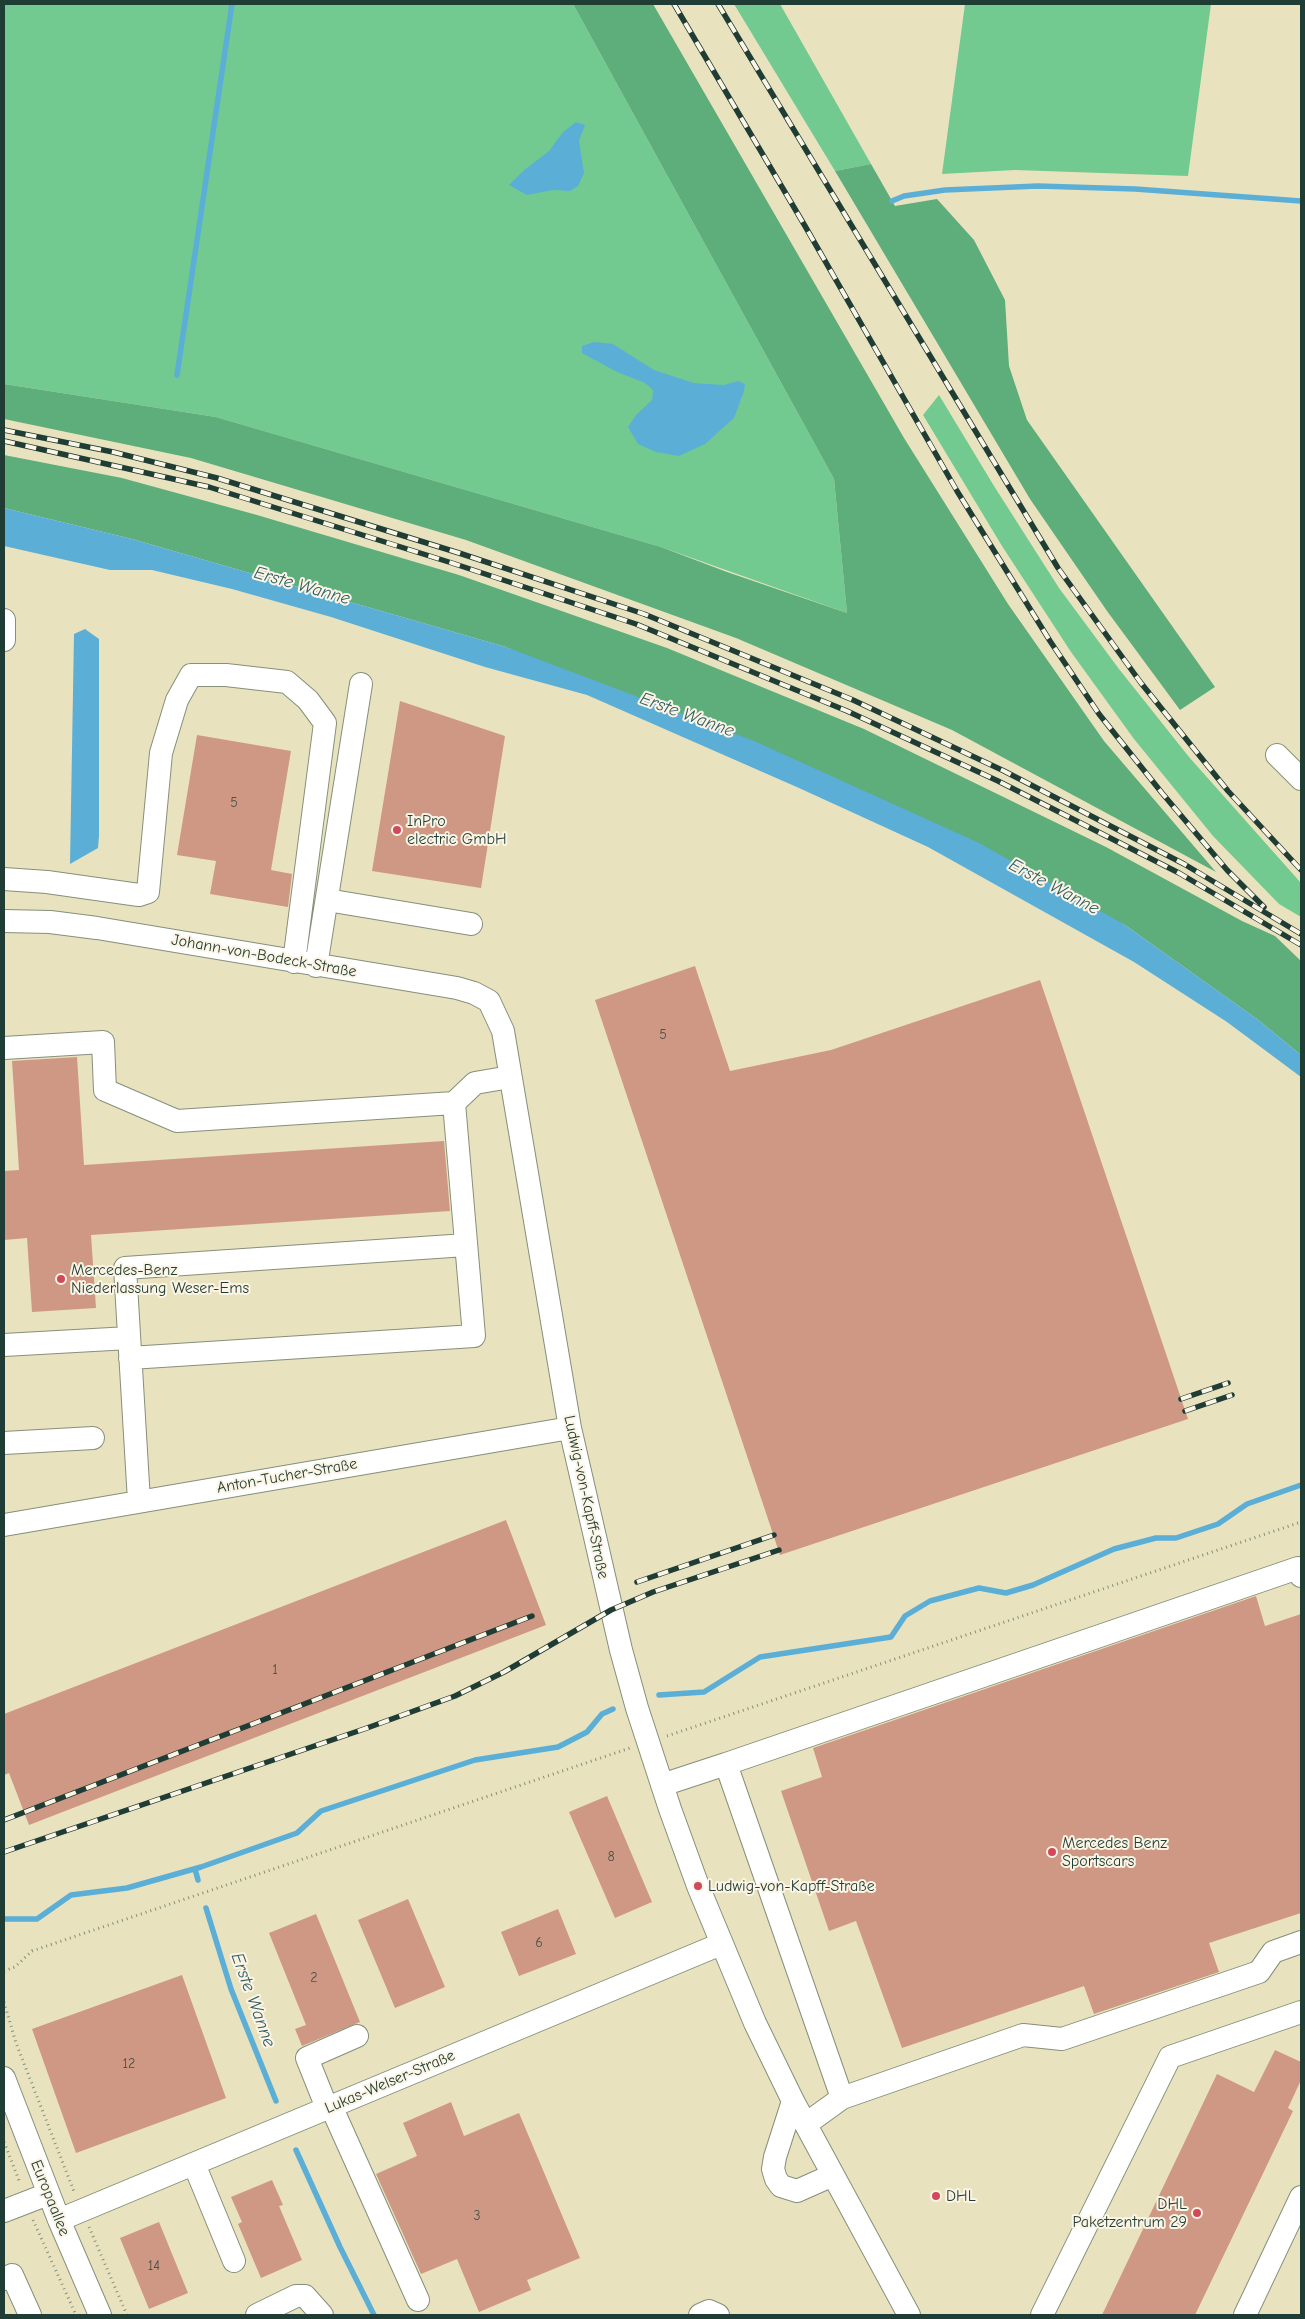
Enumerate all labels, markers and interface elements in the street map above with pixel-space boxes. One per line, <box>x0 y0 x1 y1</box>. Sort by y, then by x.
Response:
water label: Erste Wanne <box>251 562 353 610</box>
water label: Erste Wanne <box>637 688 737 742</box>
house number: 5 <box>230 795 238 811</box>
place label: InPro electric GmbH <box>407 811 507 849</box>
marker: InPro electric GmbH <box>391 824 403 836</box>
water label: Erste Wanne <box>1005 854 1103 920</box>
street label: Johann-von-Bodeck-Straße <box>170 930 358 982</box>
house number: 5 <box>659 1027 667 1043</box>
place label: Mercedes-Benz Niederlassung Weser-Ems <box>71 1260 249 1298</box>
marker: Mercedes-Benz Niederlassung Weser-Ems <box>55 1273 67 1285</box>
street label: Ludwig-von-Kapff-Straße <box>559 1413 613 1581</box>
street label: Anton-Tucher-Straße <box>215 1454 359 1498</box>
house number: 1 <box>272 1662 278 1678</box>
place label: Mercedes Benz Sportscars <box>1062 1833 1167 1871</box>
marker: Mercedes Benz Sportscars <box>1046 1846 1058 1858</box>
house number: 8 <box>607 1849 615 1865</box>
place label: Ludwig-von-Kapff-Straße <box>708 1876 875 1896</box>
marker: Ludwig-von-Kapff-Straße <box>692 1880 704 1892</box>
house number: 6 <box>535 1935 543 1951</box>
water label: Erste Wanne <box>226 1950 280 2050</box>
house number: 2 <box>310 1970 318 1986</box>
street label: Lukas-Welser-Straße <box>322 2046 458 2118</box>
house number: 12 <box>123 2056 135 2072</box>
street label: Europaallee <box>26 2157 74 2239</box>
place label: DHL <box>946 2186 976 2206</box>
marker: DHL <box>930 2190 942 2202</box>
place label: DHL Paketzentrum 29 <box>1072 2194 1187 2232</box>
marker: DHL Paketzentrum 29 <box>1191 2207 1203 2219</box>
house number: 3 <box>473 2208 481 2224</box>
house number: 14 <box>148 2258 160 2274</box>

